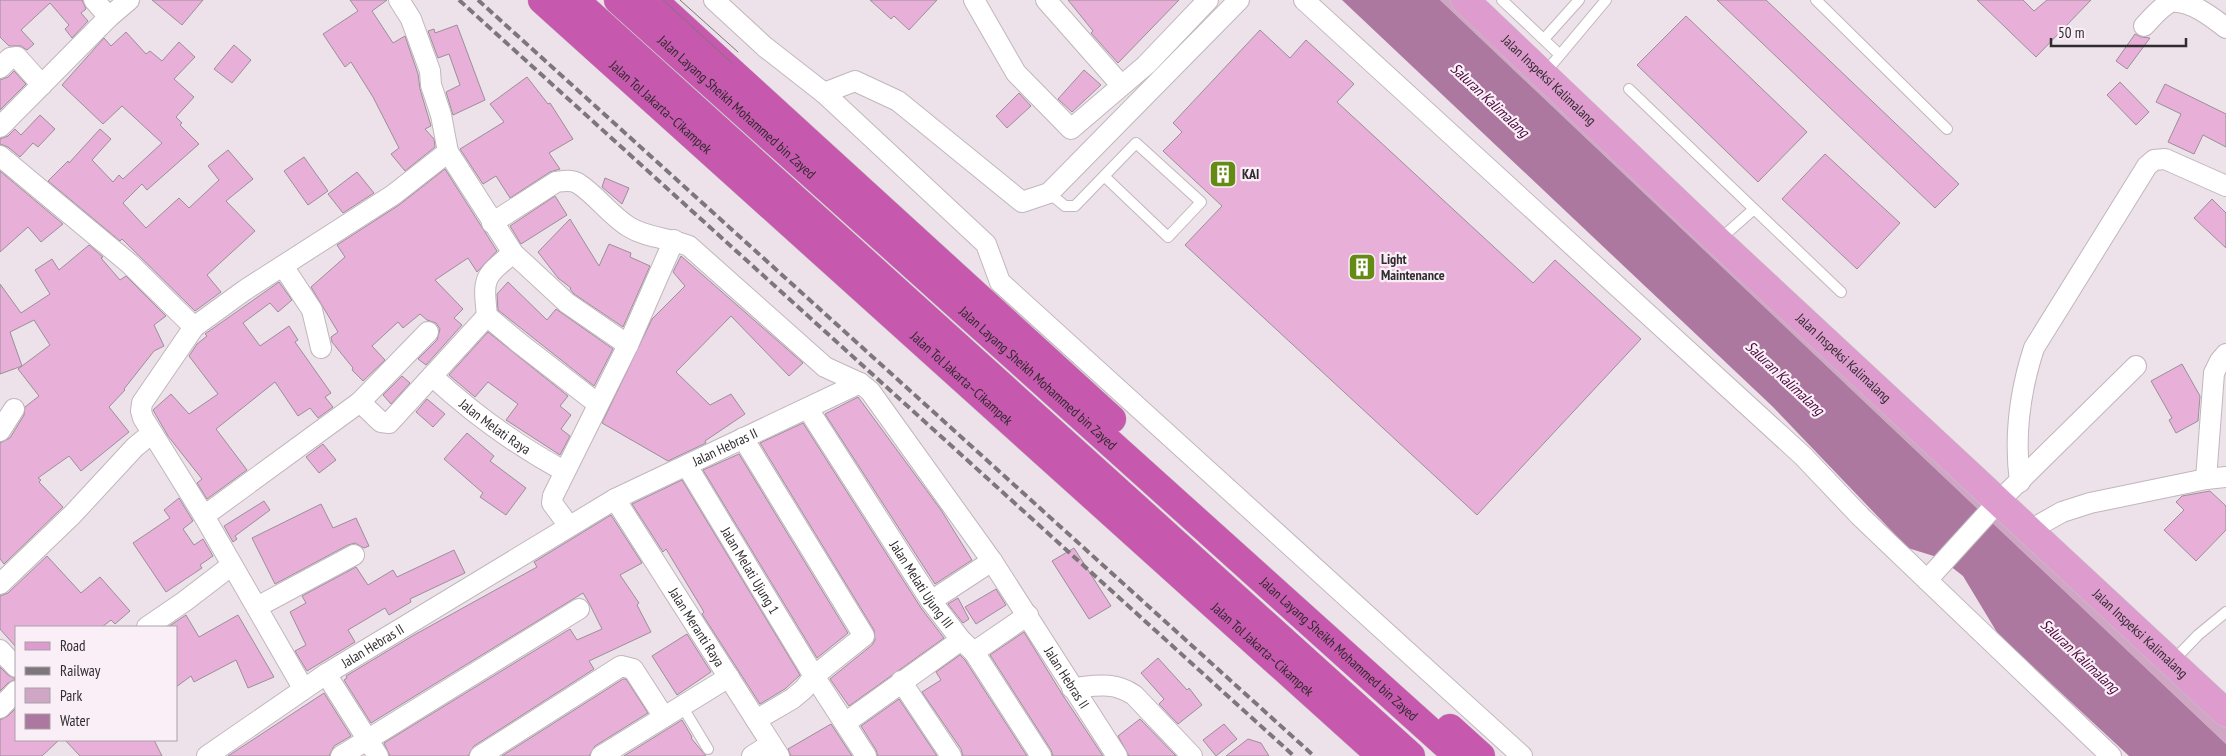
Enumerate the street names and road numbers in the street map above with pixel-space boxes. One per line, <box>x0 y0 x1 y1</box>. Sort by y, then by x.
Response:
street label: Jalan Inspeksi Kalimalang <box>1497 30 1600 129</box>
street label: Jalan Layang Sheikh Mohammed bin Zayed <box>653 31 820 183</box>
street label: Jalan Tol Jakarta–Cikampek <box>605 56 716 158</box>
street label: Jalan Layang Sheikh Mohammed bin Zayed <box>954 302 1121 454</box>
street label: Jalan Inspeksi Kalimalang <box>1792 308 1895 406</box>
street label: Jalan Tol Jakarta–Cikampek <box>906 327 1017 429</box>
street label: Jalan Melati Raya <box>455 394 534 458</box>
street label: Jalan Hebras II <box>689 424 760 471</box>
street label: Jalan Melati Ujung 1 <box>716 523 783 617</box>
street label: Jalan Melati Ujung III <box>885 536 958 632</box>
street label: Jalan Layang Sheikh Mohammed bin Zayed <box>1256 572 1422 725</box>
street label: Jalan Meranti Raya <box>664 583 729 670</box>
street label: Jalan Inspeksi Kalimalang <box>2088 584 2192 682</box>
street label: Jalan Tol Jakarta–Cikampek <box>1207 598 1318 701</box>
street label: Jalan Hebras II <box>337 620 407 672</box>
street label: Jalan Hebras II <box>1040 642 1093 712</box>

